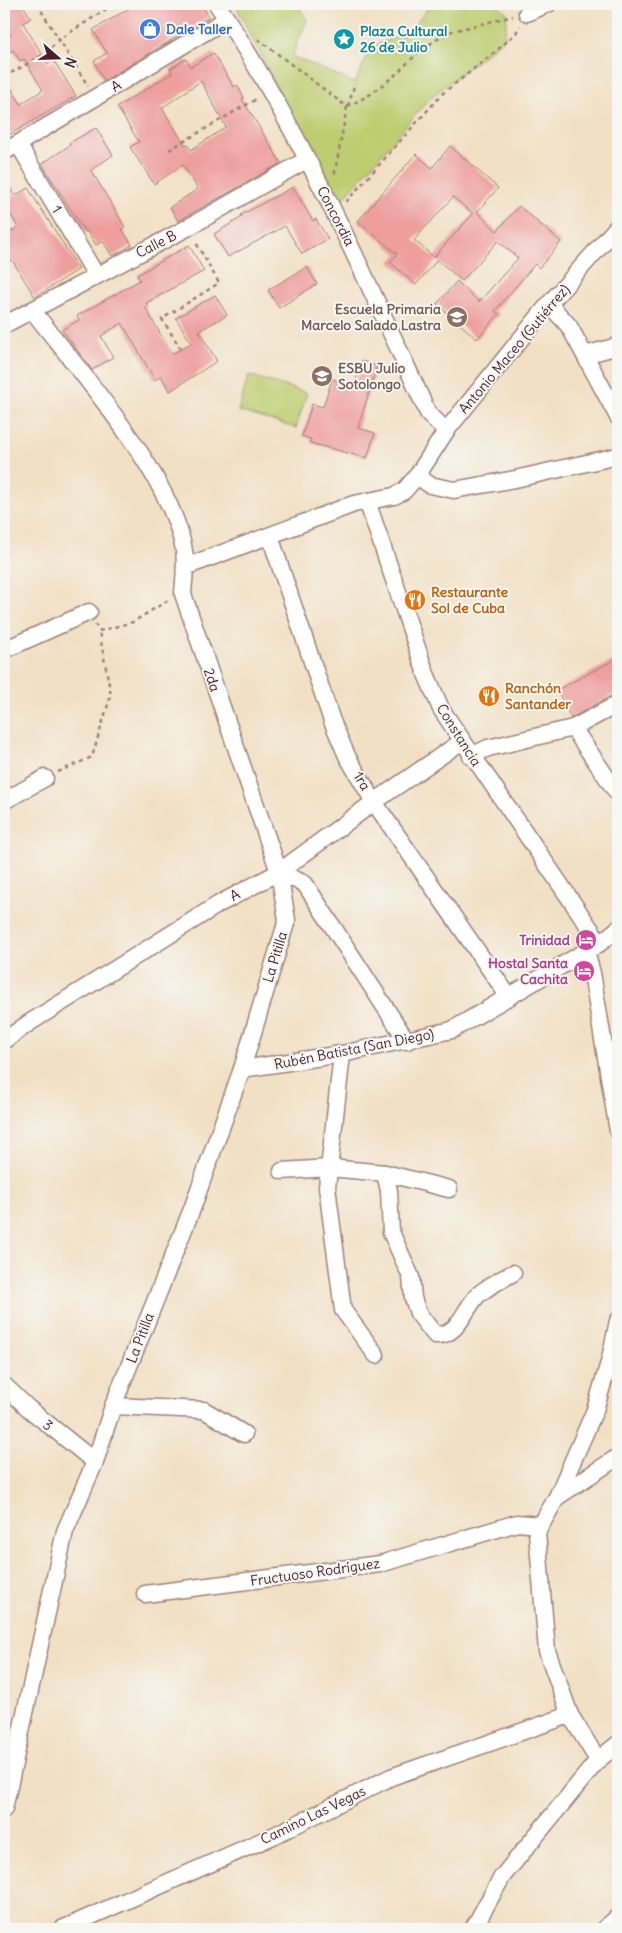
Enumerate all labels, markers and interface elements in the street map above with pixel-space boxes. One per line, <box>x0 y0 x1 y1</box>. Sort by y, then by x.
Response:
shop icon: Dale Taller <box>138 17 162 41</box>
place label: Dale Taller <box>166 20 232 38</box>
place label: Plaza Cultural 26 de Julio <box>360 22 447 56</box>
place icon: Plaza Cultural 26 de Julio <box>332 27 356 51</box>
north arrow <box>32 32 82 82</box>
text: N <box>60 55 80 70</box>
street label: A <box>108 76 124 96</box>
street label: Concordia <box>313 183 359 249</box>
street label: 1 <box>48 202 66 216</box>
street label: Calle B <box>133 226 179 262</box>
street label: Antonio Maceo (Gutiérrez) <box>455 281 573 417</box>
place label: Escuela Primaria Marcelo Salado Lastra <box>301 300 441 334</box>
school or university icon: Escuela Primaria Marcelo Salado Lastra <box>445 305 469 329</box>
place label: ESBU Julio Sotolongo <box>338 359 406 393</box>
school or university icon: ESBU Julio Sotolongo <box>310 364 334 388</box>
place label: Restaurante Sol de Cuba <box>431 583 508 617</box>
restaurant icon: Restaurante Sol de Cuba <box>403 588 427 612</box>
street label: 2da <box>200 666 224 694</box>
place label: Ranchón Santander <box>505 679 571 713</box>
restaurant icon: Ranchón Santander <box>477 684 501 708</box>
street label: Constancia <box>433 700 485 770</box>
street label: 1ra <box>349 768 375 794</box>
street label: A <box>227 885 243 905</box>
hotel icon: Trinidad <box>574 928 598 952</box>
street label: La Pitilla <box>259 929 291 985</box>
place label: Trinidad <box>519 931 571 949</box>
place label: Hostal Santa Cachita <box>488 954 568 988</box>
hotel icon: Hostal Santa Cachita <box>572 959 596 983</box>
street label: Rubén Batista (San Diego) <box>272 1025 436 1073</box>
street label: La Pitilla <box>122 1310 158 1366</box>
street label: 3 <box>39 1416 57 1435</box>
street label: Fructuoso Rodríguez <box>249 1554 381 1590</box>
street label: Camino Las Vegas <box>257 1782 369 1848</box>

